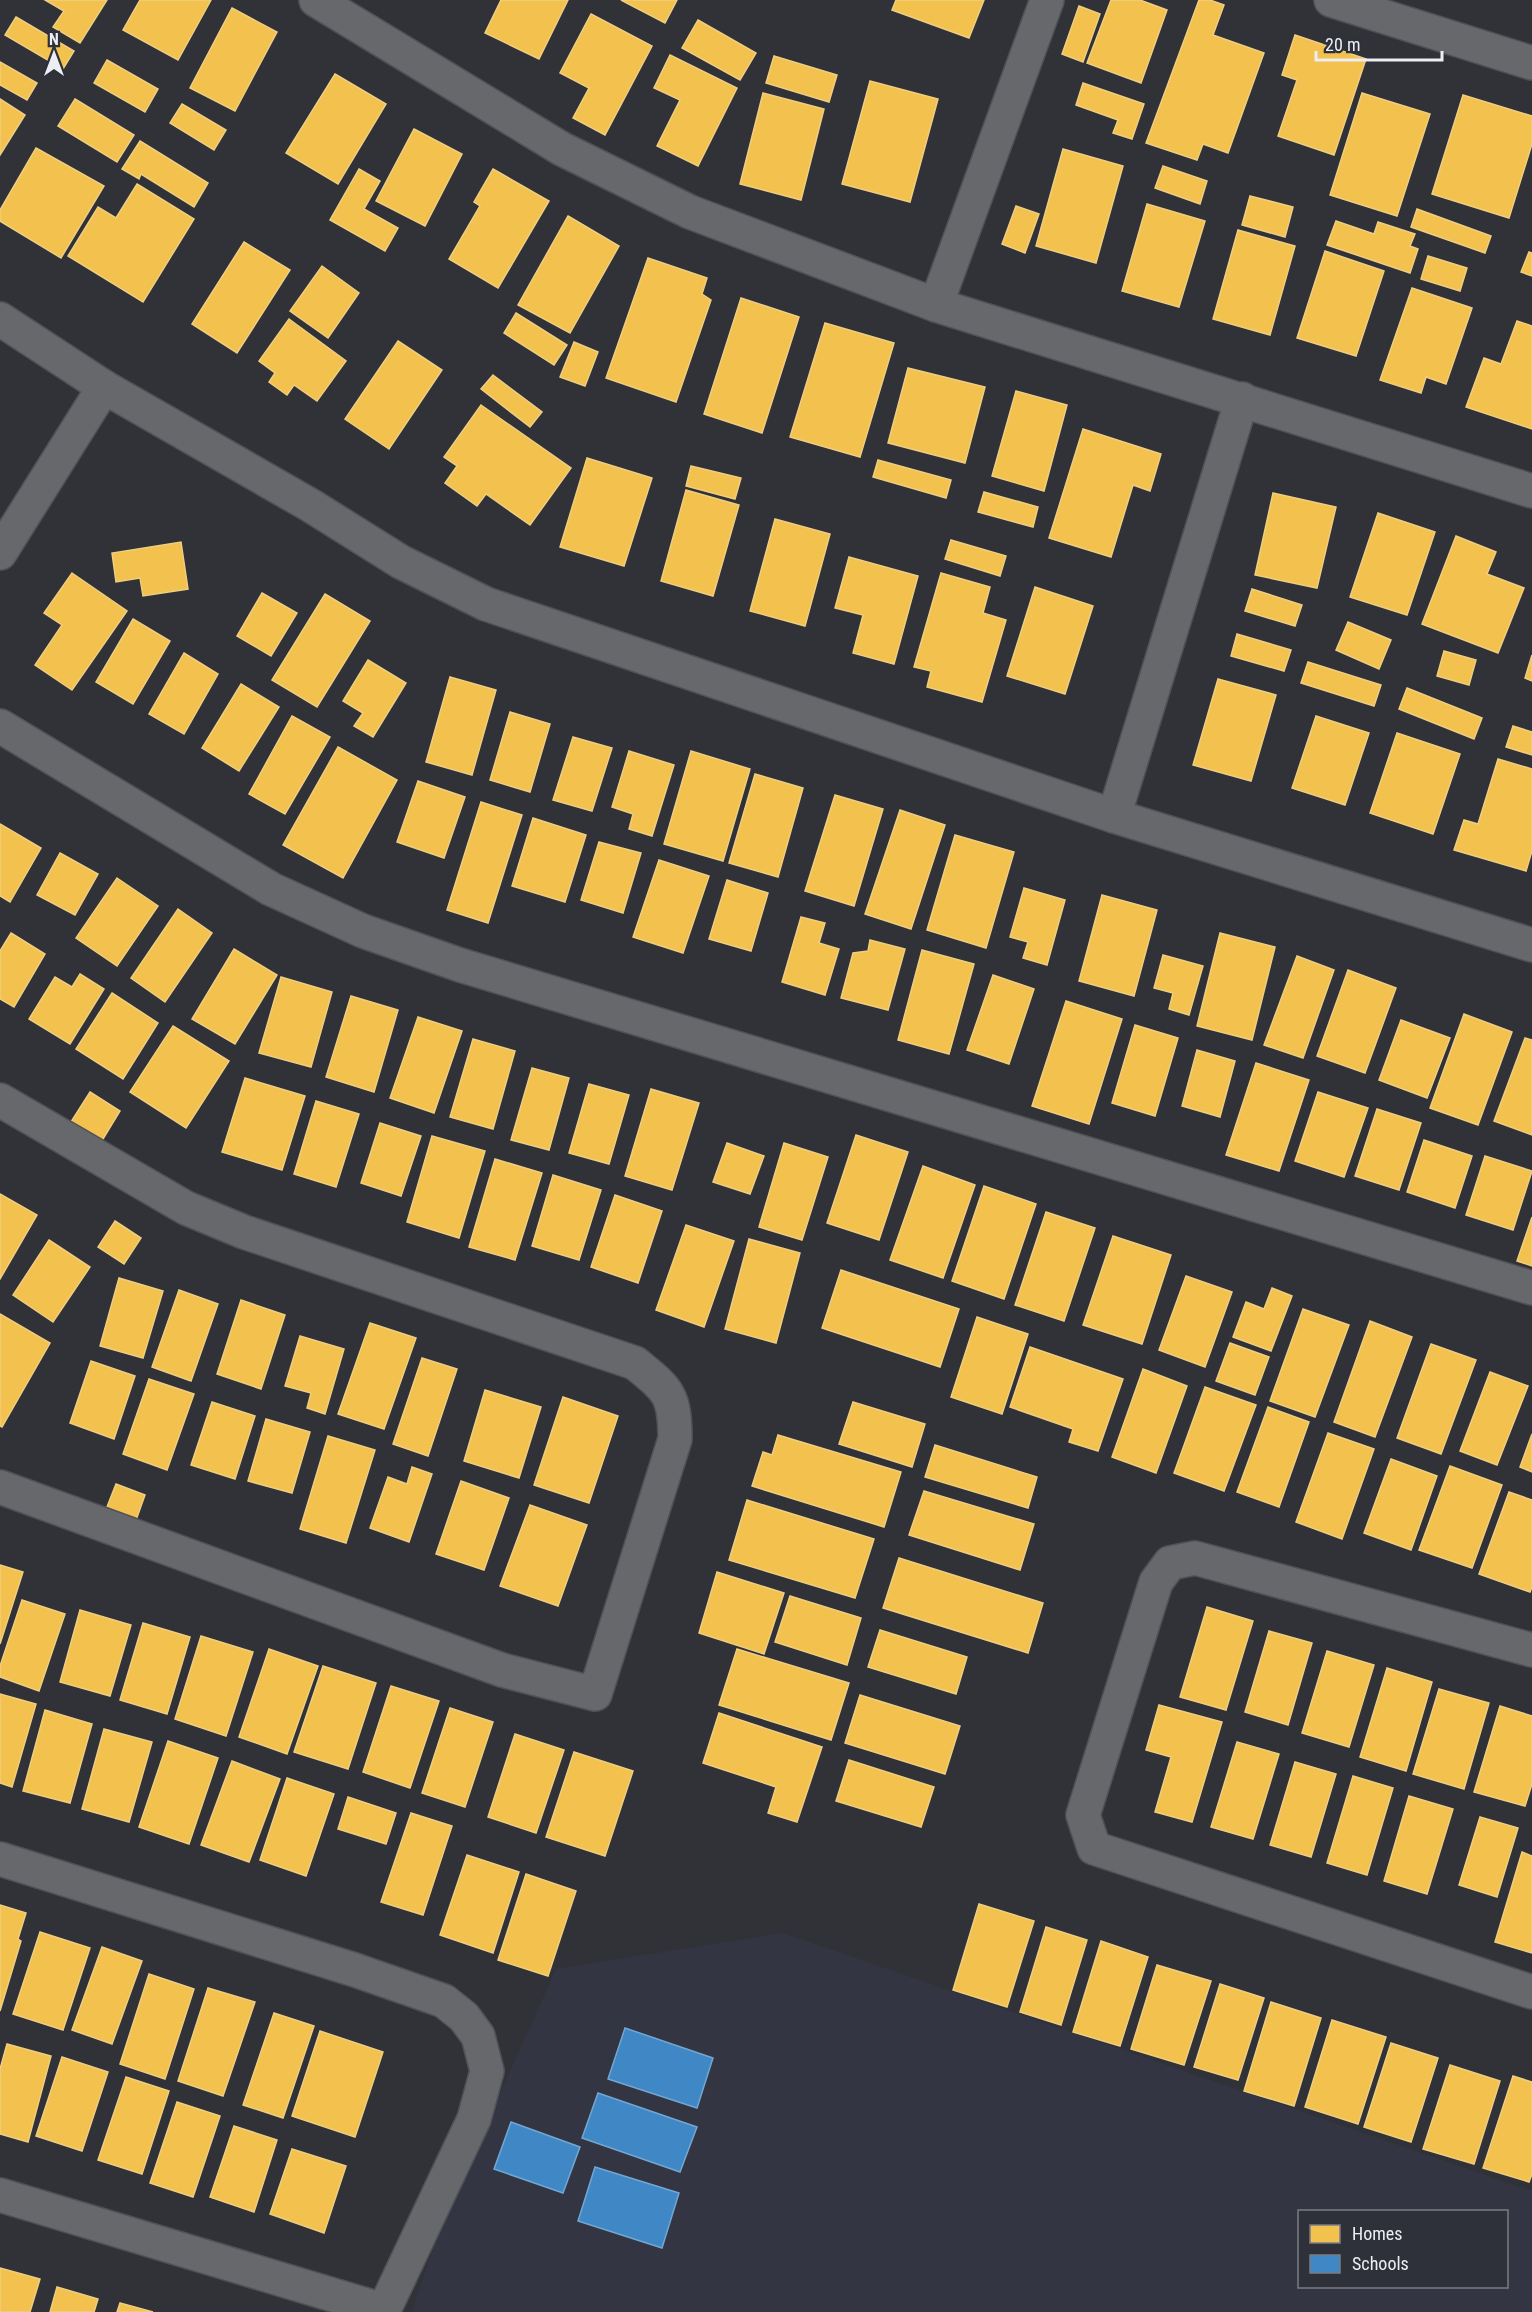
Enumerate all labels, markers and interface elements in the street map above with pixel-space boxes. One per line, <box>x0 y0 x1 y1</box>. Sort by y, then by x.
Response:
north arrow <box>24 24 84 84</box>
scale bar <box>1316 24 1442 62</box>
text: N <box>49 30 59 49</box>
text: 20 m <box>1325 34 1360 55</box>
legend <box>1298 2210 1508 2288</box>
text: Homes <box>1352 2223 1402 2244</box>
text: Schools <box>1352 2253 1409 2274</box>

